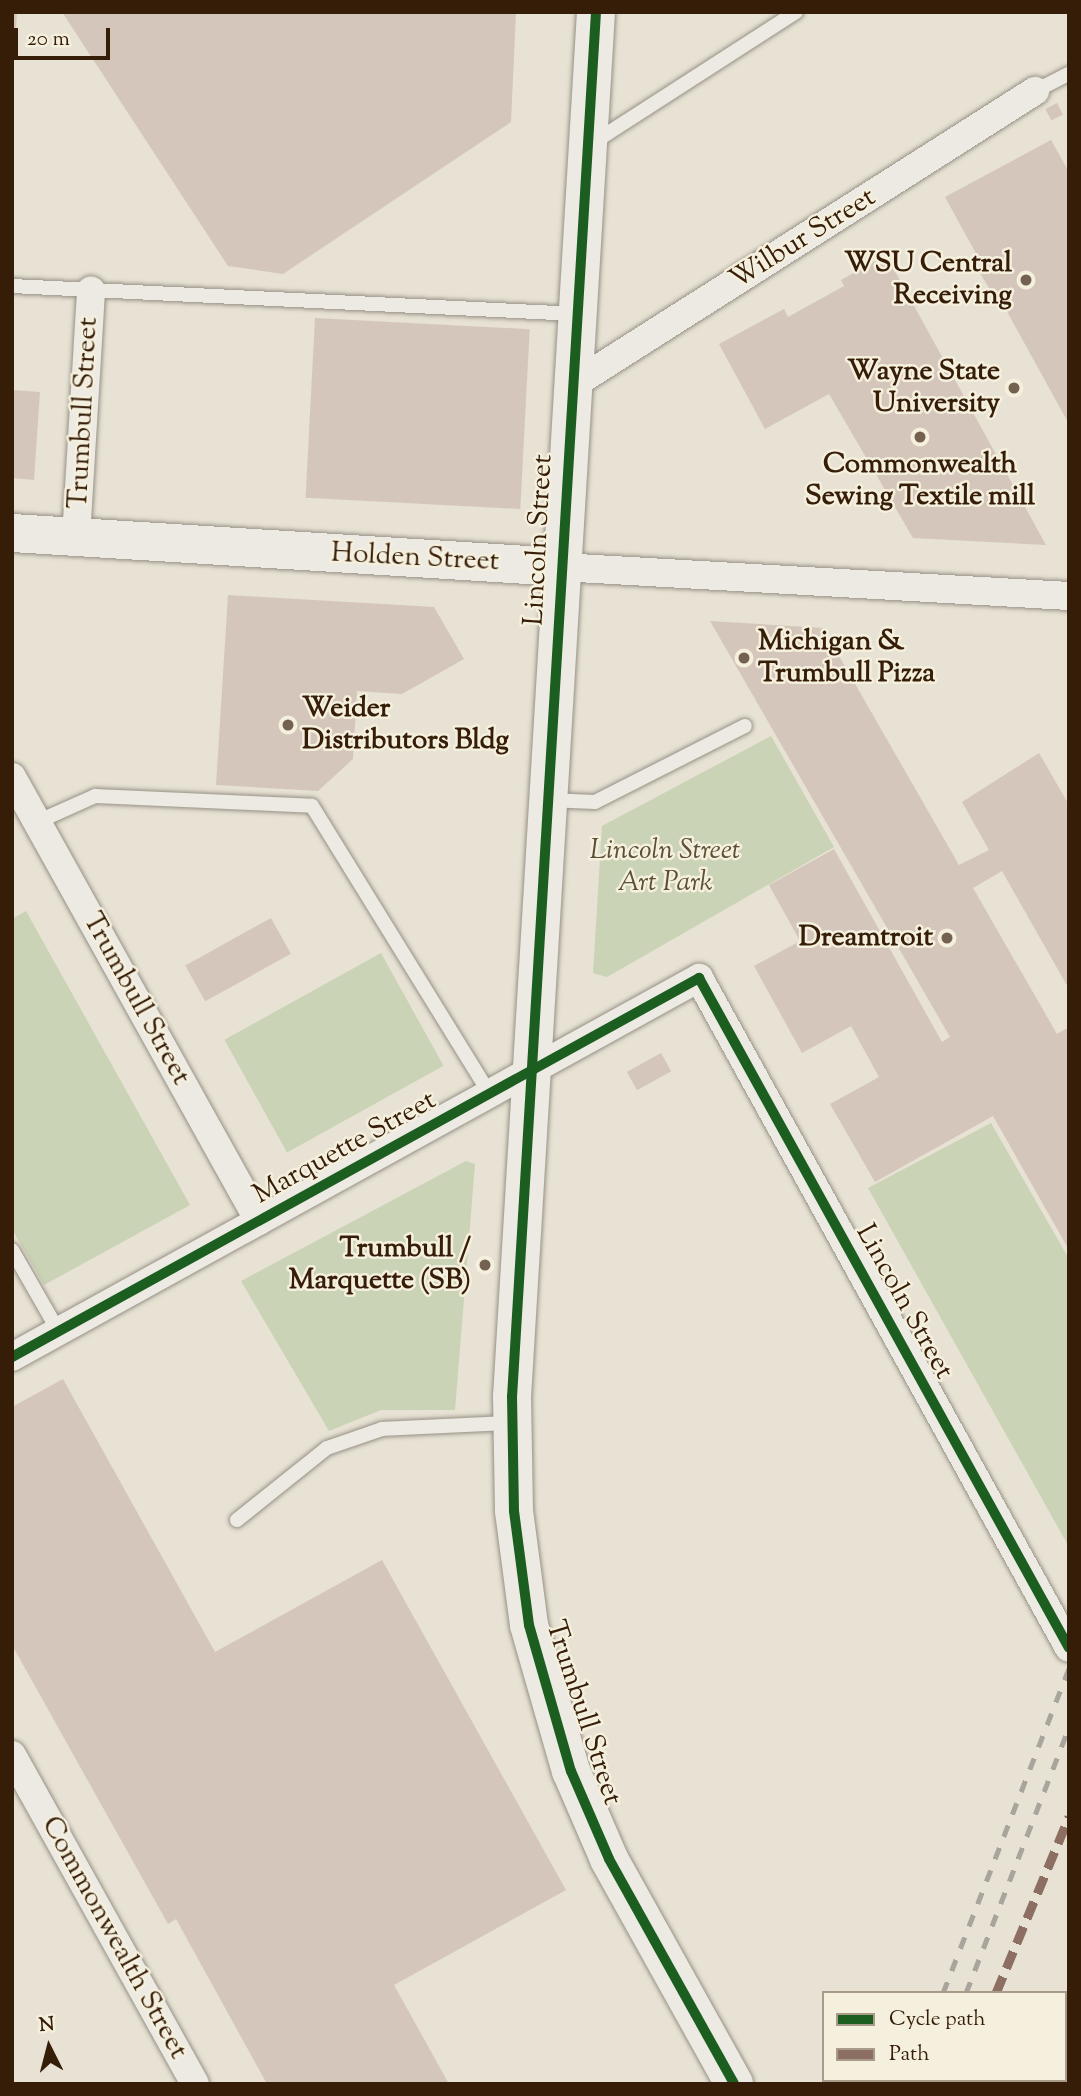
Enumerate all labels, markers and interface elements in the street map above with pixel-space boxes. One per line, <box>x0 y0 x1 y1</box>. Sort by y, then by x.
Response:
scale bar <box>18 14 114 58</box>
text: 20 m <box>27 25 70 55</box>
street label: Wilbur Street <box>724 181 882 297</box>
place label: WSU Central Receiving <box>844 247 1012 313</box>
marker: WSU Central Receiving <box>1018 272 1034 288</box>
street label: Trumbull Street <box>62 316 106 510</box>
place label: Wayne State University <box>847 355 1000 421</box>
marker: Wayne State University <box>1006 380 1022 396</box>
marker: Commonwealth Sewing Textile mill <box>912 429 928 445</box>
place label: Commonwealth Sewing Textile mill <box>805 448 1035 514</box>
street label: Lincoln Street <box>518 453 560 627</box>
street label: Holden Street <box>330 537 500 579</box>
place label: Michigan & Trumbull Pizza <box>758 625 935 691</box>
marker: Michigan & Trumbull Pizza <box>736 650 752 666</box>
place label: Weider Distributors Bldg <box>302 692 509 758</box>
marker: Weider Distributors Bldg <box>280 717 296 733</box>
park label: Lincoln Street Art Park <box>590 834 740 900</box>
street label: Trumbull Street <box>75 907 197 1091</box>
place label: Dreamtroit <box>799 921 933 955</box>
marker: Dreamtroit <box>939 930 955 946</box>
street label: Marquette Street <box>248 1084 442 1212</box>
street label: Lincoln Street <box>848 1219 960 1385</box>
place label: Trumbull / Marquette (SB) <box>289 1232 471 1298</box>
marker: Trumbull / Marquette (SB) <box>477 1257 493 1273</box>
street label: Trumbull Street <box>537 1616 629 1810</box>
street label: Commonwealth Street <box>33 1811 195 2065</box>
legend <box>822 1991 1067 2082</box>
text: Cycle path <box>889 2005 986 2035</box>
text: N <box>38 2011 56 2040</box>
north arrow <box>14 2012 84 2082</box>
text: Path <box>889 2040 930 2070</box>

